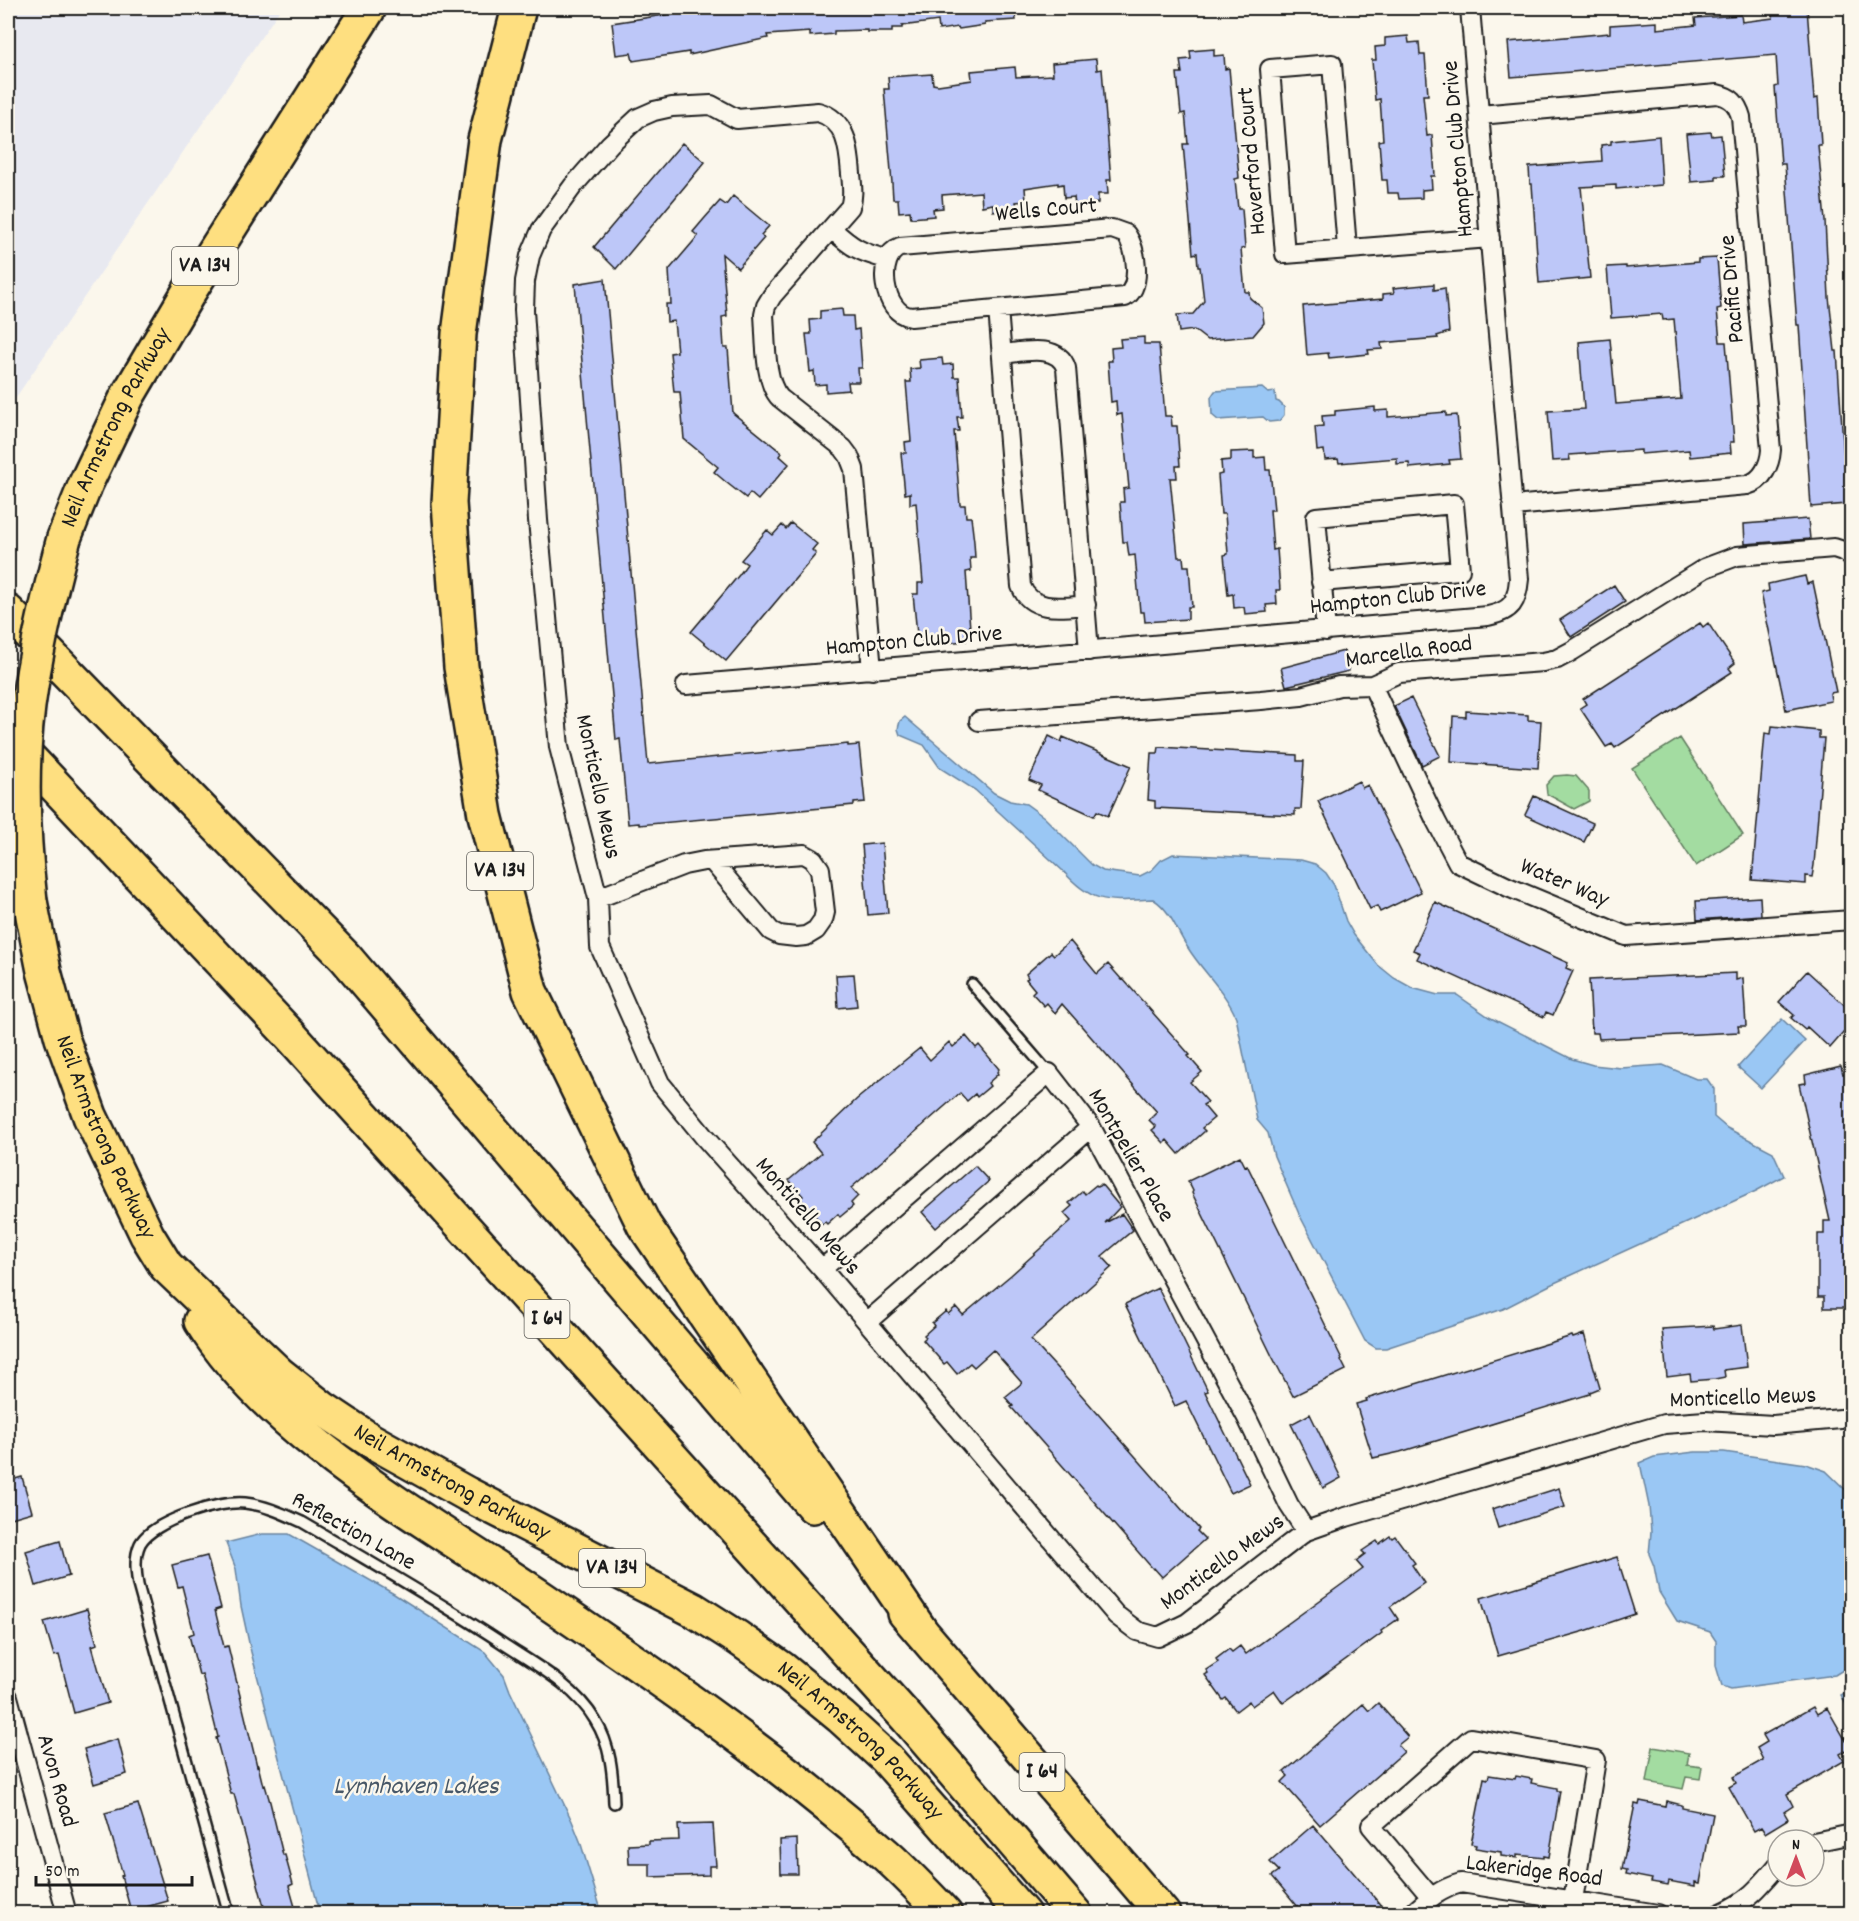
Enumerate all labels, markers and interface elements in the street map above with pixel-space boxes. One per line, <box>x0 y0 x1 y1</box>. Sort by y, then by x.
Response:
street label: Hampton Club Drive <box>1434 59 1484 239</box>
street label: Haverford Court <box>1230 85 1276 236</box>
street label: Wells Court <box>994 190 1098 232</box>
street label: Pacific Drive <box>1711 233 1755 345</box>
road number: VA 134 <box>172 247 238 285</box>
street label: Neil Armstrong Parkway <box>53 321 182 533</box>
street label: Hampton Club Drive <box>1308 573 1488 625</box>
street label: Hampton Club Drive <box>824 617 1004 667</box>
street label: Marcella Road <box>1344 627 1474 679</box>
street label: Monticello Mews <box>565 712 629 862</box>
street label: Water Way <box>1514 850 1615 918</box>
road number: VA 134 <box>467 852 533 890</box>
street label: Neil Armstrong Parkway <box>45 1031 164 1246</box>
street label: Montpelier Place <box>1078 1083 1182 1229</box>
street label: Monticello Mews <box>746 1150 868 1284</box>
road number: I 64 <box>524 1300 570 1338</box>
street label: Monticello Mews <box>1669 1379 1817 1419</box>
street label: Neil Armstrong Parkway <box>346 1416 557 1551</box>
street label: Reflection Lane <box>285 1484 421 1580</box>
street label: Monticello Mews <box>1154 1506 1292 1620</box>
road number: VA 134 <box>579 1549 645 1587</box>
street label: Neil Armstrong Parkway <box>769 1654 952 1830</box>
street label: Avon Road <box>27 1731 85 1831</box>
road number: I 64 <box>1020 1753 1064 1791</box>
water label: Lynnhaven Lakes <box>333 1769 500 1806</box>
north arrow <box>1766 1828 1826 1888</box>
text: N <box>1792 1834 1800 1857</box>
street label: Lakeridge Road <box>1464 1847 1604 1897</box>
scale bar <box>36 1849 192 1887</box>
text: 50 m <box>45 1860 80 1885</box>

